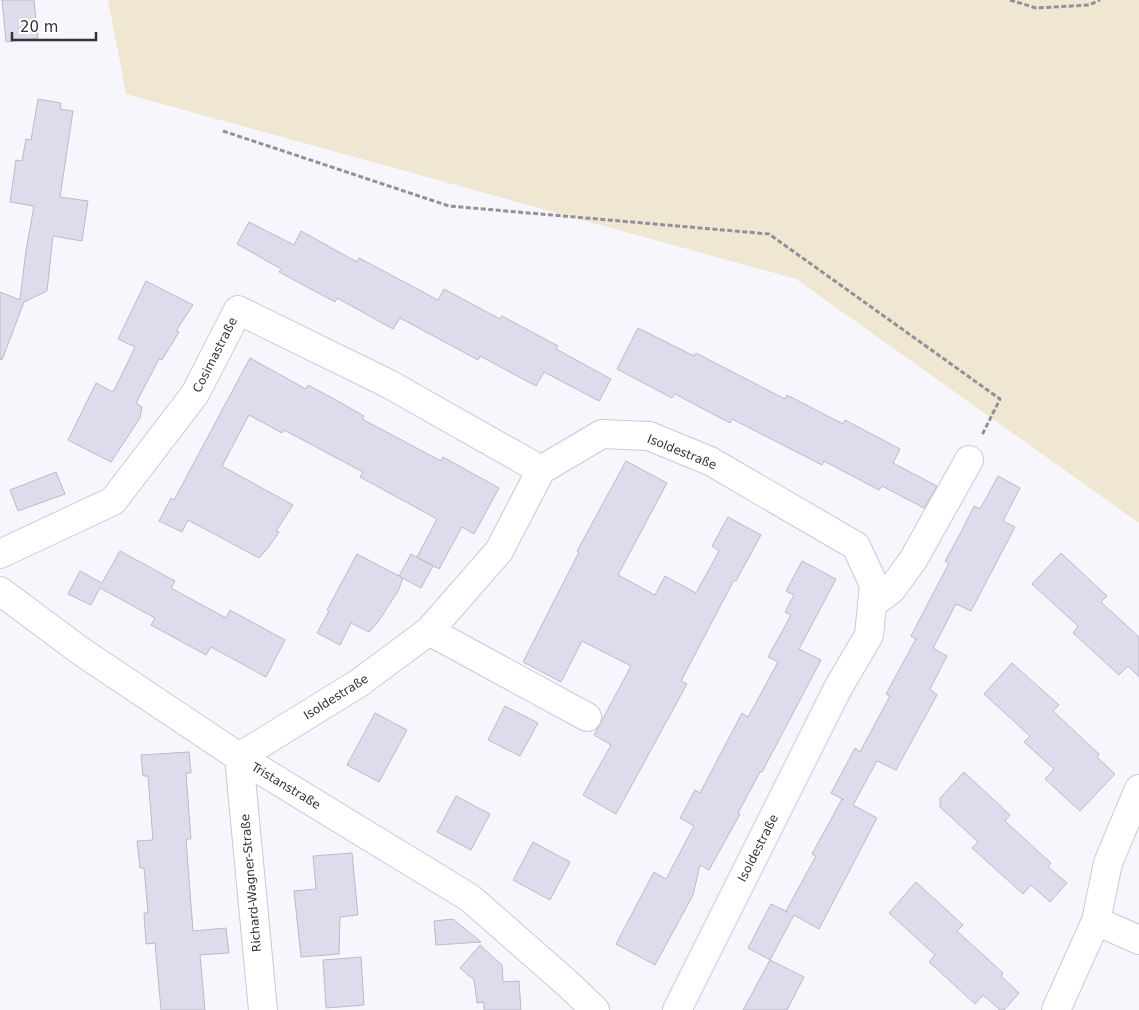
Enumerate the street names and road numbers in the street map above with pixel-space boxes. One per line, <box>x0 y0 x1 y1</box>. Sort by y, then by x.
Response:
street label: Cosimastraße <box>190 315 240 395</box>
street label: Isoldestraße <box>645 432 719 472</box>
street label: Isoldestraße <box>301 672 371 722</box>
street label: Tristanstraße <box>248 759 323 812</box>
street label: Isoldestraße <box>735 812 781 884</box>
street label: Richard-Wagner-Straße <box>238 813 264 953</box>

